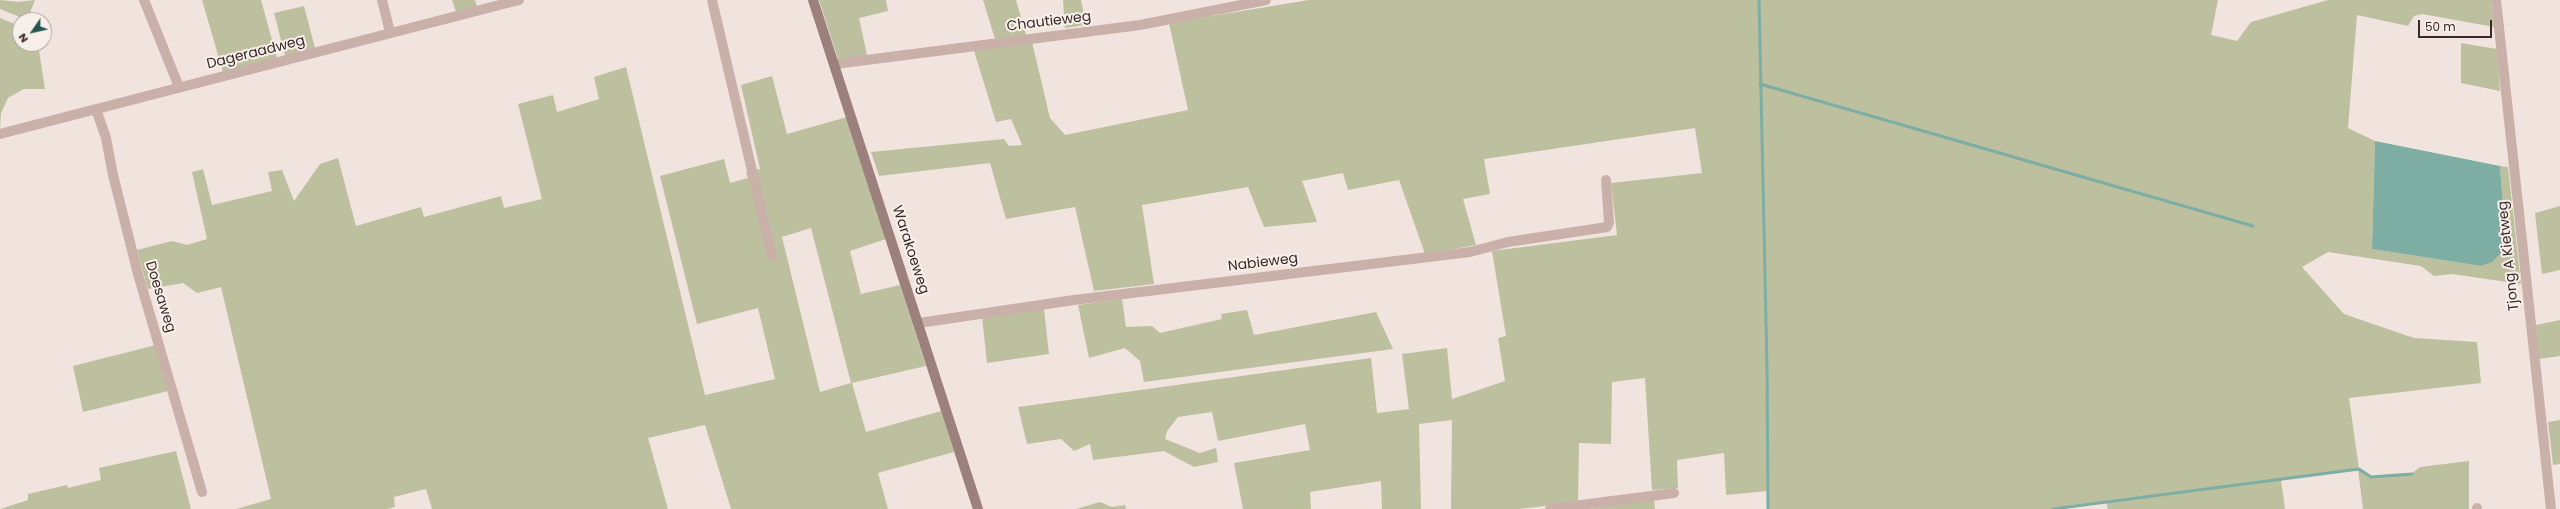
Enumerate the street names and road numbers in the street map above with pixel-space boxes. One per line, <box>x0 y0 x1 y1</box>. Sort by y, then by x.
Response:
street label: Chautieweg <box>1006 8 1092 36</box>
street label: Dageraadweg <box>205 33 307 73</box>
street label: Tjong A Kietweg <box>2495 200 2523 312</box>
street label: Warakoeweg <box>888 204 932 296</box>
street label: Nabieweg <box>1227 250 1299 276</box>
street label: Doesaweg <box>141 259 179 335</box>

